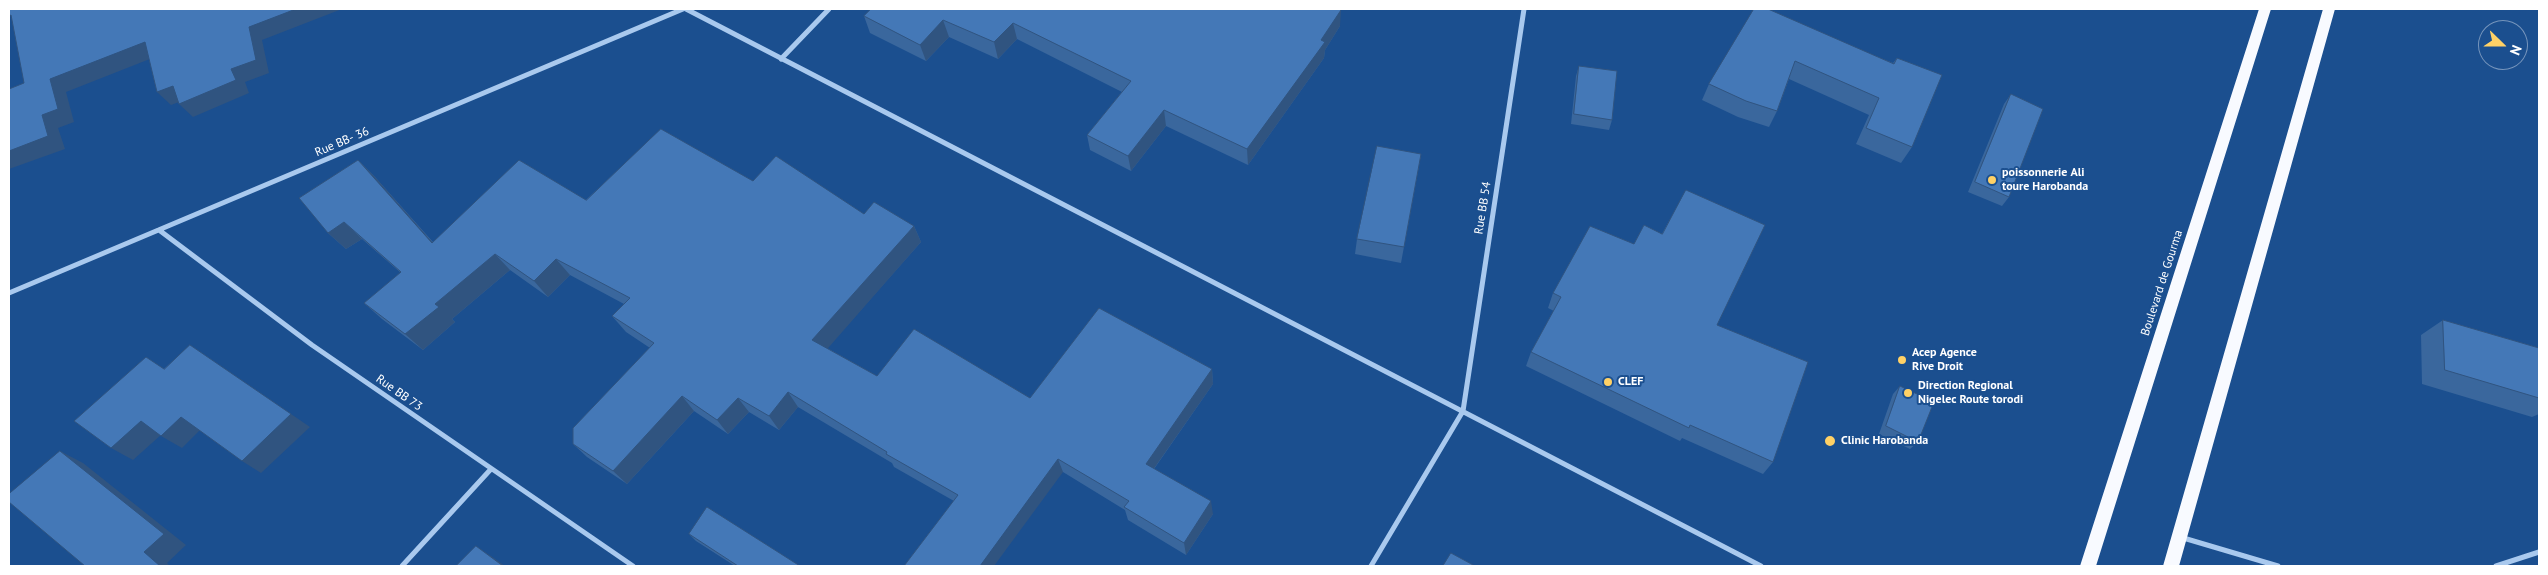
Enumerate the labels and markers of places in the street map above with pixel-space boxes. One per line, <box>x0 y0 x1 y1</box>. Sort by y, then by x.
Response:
place label: poissonnerie Ali toure Harobanda <box>2002 166 2088 194</box>
marker: poissonnerie Ali toure Harobanda <box>1986 174 1998 186</box>
place label: Acep Agence Rive Droit <box>1912 346 1977 374</box>
marker: Acep Agence Rive Droit <box>1896 354 1908 366</box>
place label: CLEF <box>1618 375 1643 389</box>
marker: CLEF <box>1602 376 1614 388</box>
place label: Direction Regional Nigelec Route torodi <box>1918 379 2023 407</box>
marker: Direction Regional Nigelec Route torodi <box>1902 387 1914 399</box>
marker: Clinic Harobanda <box>1823 434 1837 448</box>
place label: Clinic Harobanda <box>1841 434 1928 448</box>

